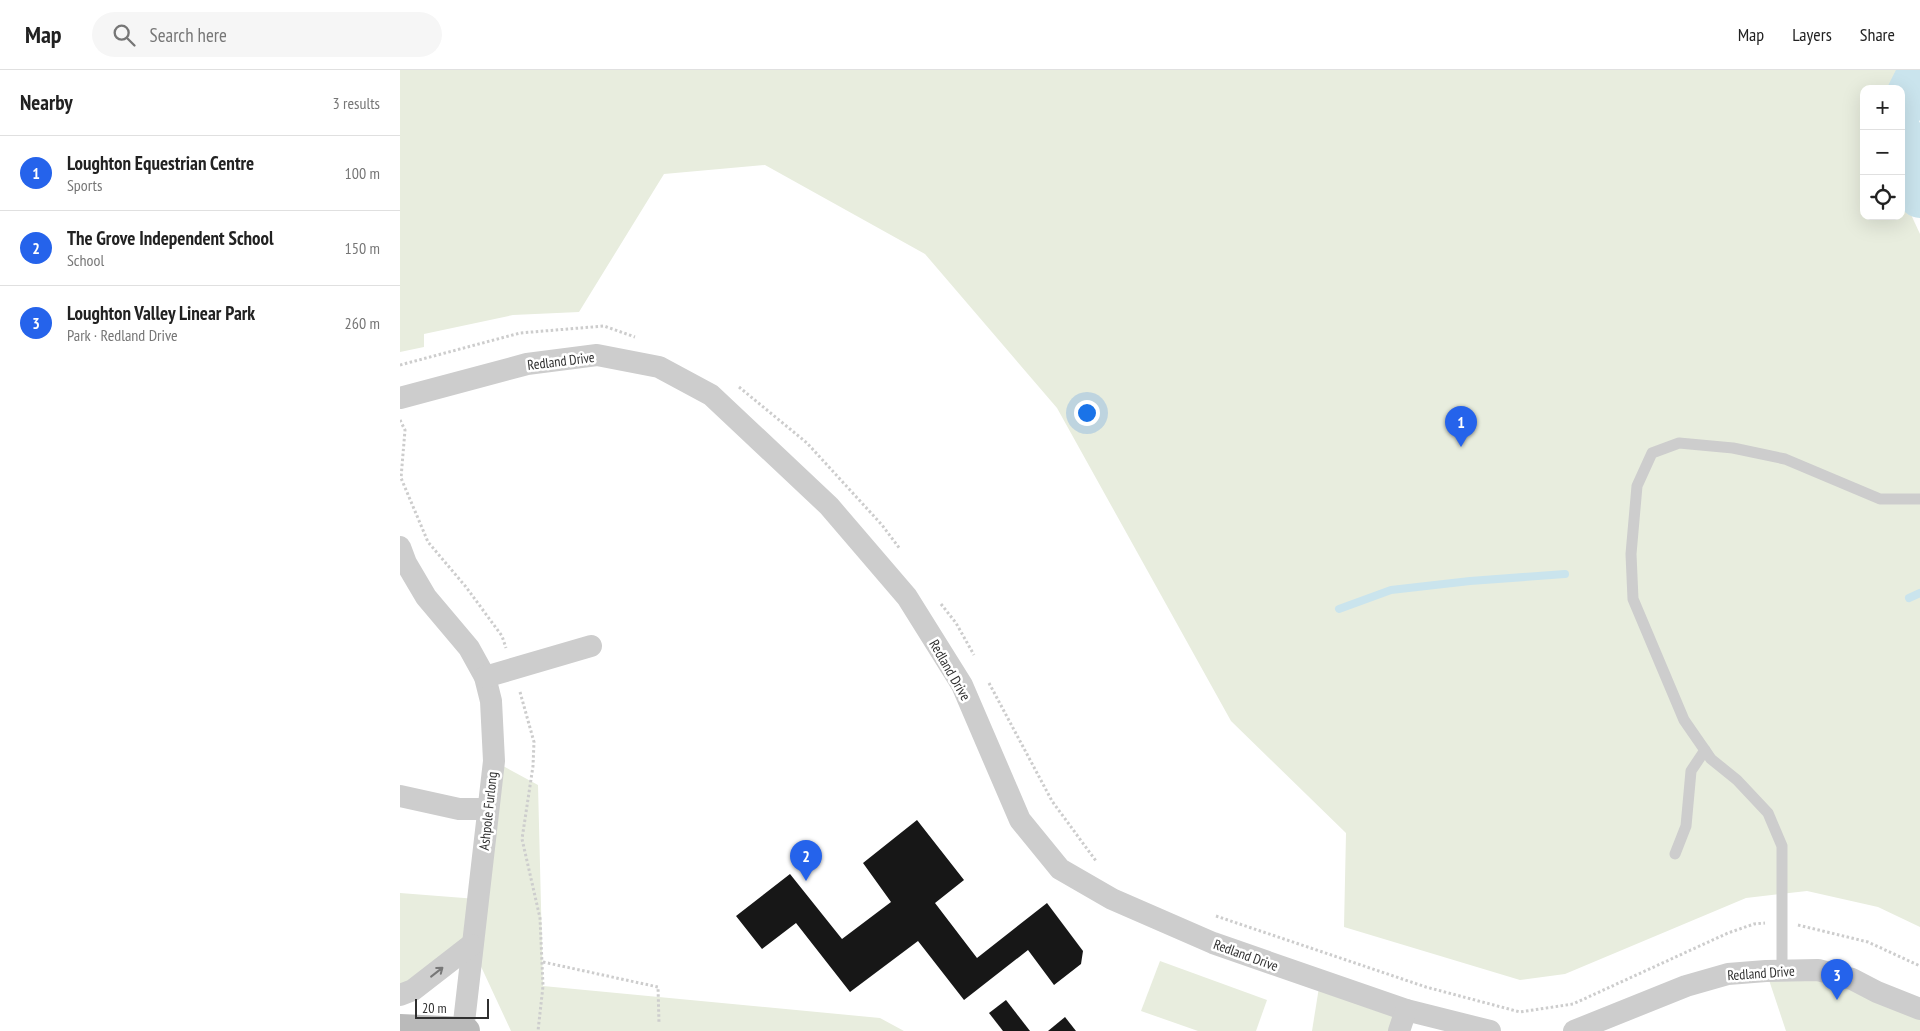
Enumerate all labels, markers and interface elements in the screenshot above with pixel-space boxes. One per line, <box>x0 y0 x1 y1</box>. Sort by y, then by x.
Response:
search box <box>92 12 442 57</box>
text: Map <box>25 19 62 50</box>
icon: search <box>110 21 138 49</box>
text: Search here <box>150 23 227 47</box>
text: Map <box>1738 23 1764 46</box>
text: Layers <box>1792 23 1832 46</box>
text: Share <box>1860 23 1895 46</box>
map controls <box>1860 85 1905 220</box>
button: + <box>1860 85 1905 130</box>
text: Nearby <box>20 89 73 116</box>
text: 3 results <box>333 93 380 113</box>
button: − <box>1860 130 1905 175</box>
text: Loughton Equestrian Centre <box>67 151 254 175</box>
text: 1 <box>32 163 40 183</box>
text: 100 m <box>345 163 380 183</box>
text: Sports <box>67 175 102 195</box>
button: locate <box>1860 175 1905 220</box>
text: The Grove Independent School <box>67 226 274 250</box>
text: 2 <box>32 238 40 258</box>
text: 150 m <box>345 238 380 258</box>
text: School <box>67 250 104 270</box>
text: Loughton Valley Linear Park <box>67 301 255 325</box>
text: 3 <box>32 313 40 333</box>
text: 260 m <box>345 313 380 333</box>
text: Park · Redland Drive <box>67 325 178 345</box>
street label: Redland Drive <box>526 348 596 374</box>
your location <box>1074 400 1100 426</box>
pin: 1 <box>1445 406 1477 447</box>
street label: Redland Drive <box>925 636 975 704</box>
street label: Ashpole Furlong <box>475 771 501 851</box>
pin: 2 <box>790 840 822 881</box>
street label: Redland Drive <box>1211 935 1281 975</box>
pin: 3 <box>1821 959 1853 1000</box>
street label: Redland Drive <box>1727 962 1796 984</box>
one-way arrow <box>430 966 443 977</box>
scale bar <box>415 996 489 1019</box>
text: 20 m <box>422 999 447 1017</box>

